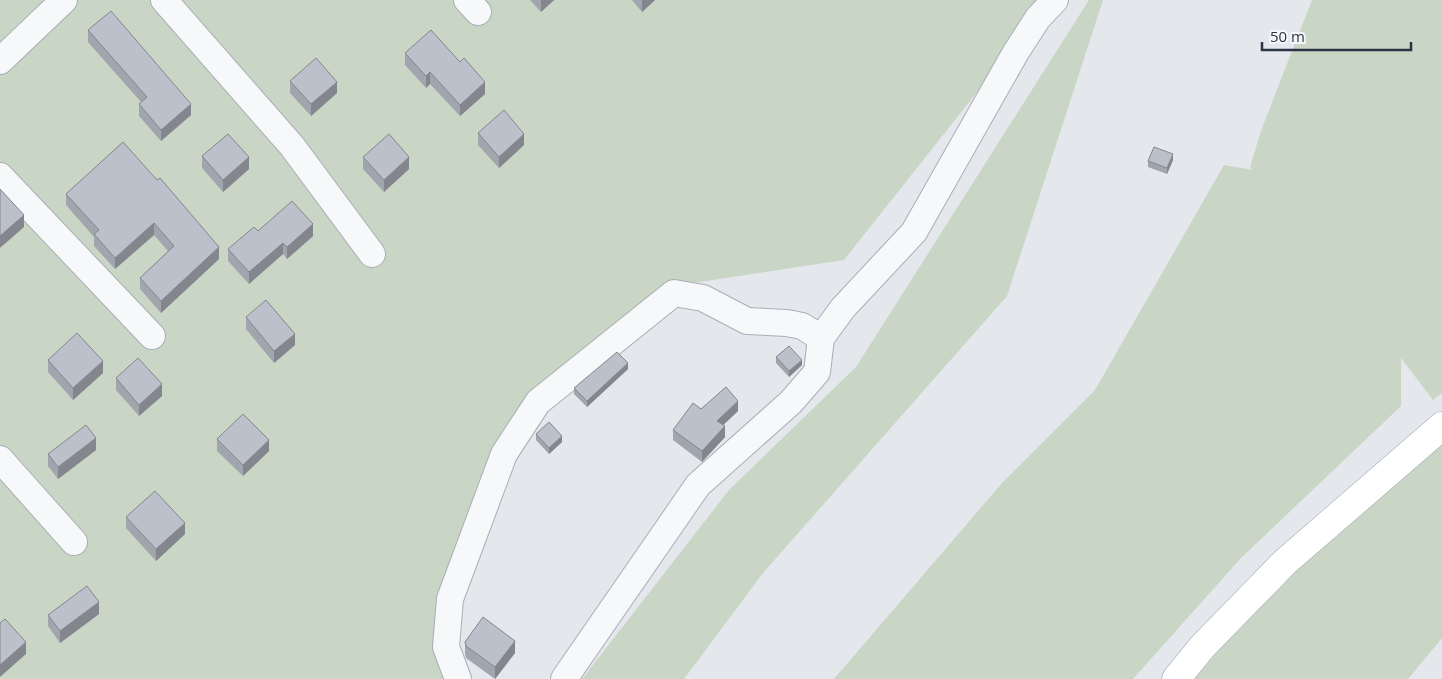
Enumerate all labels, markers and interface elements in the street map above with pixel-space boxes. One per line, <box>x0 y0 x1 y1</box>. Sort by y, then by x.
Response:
scale bar <box>1262 20 1411 52</box>
text: 50 m <box>1270 26 1305 46</box>

